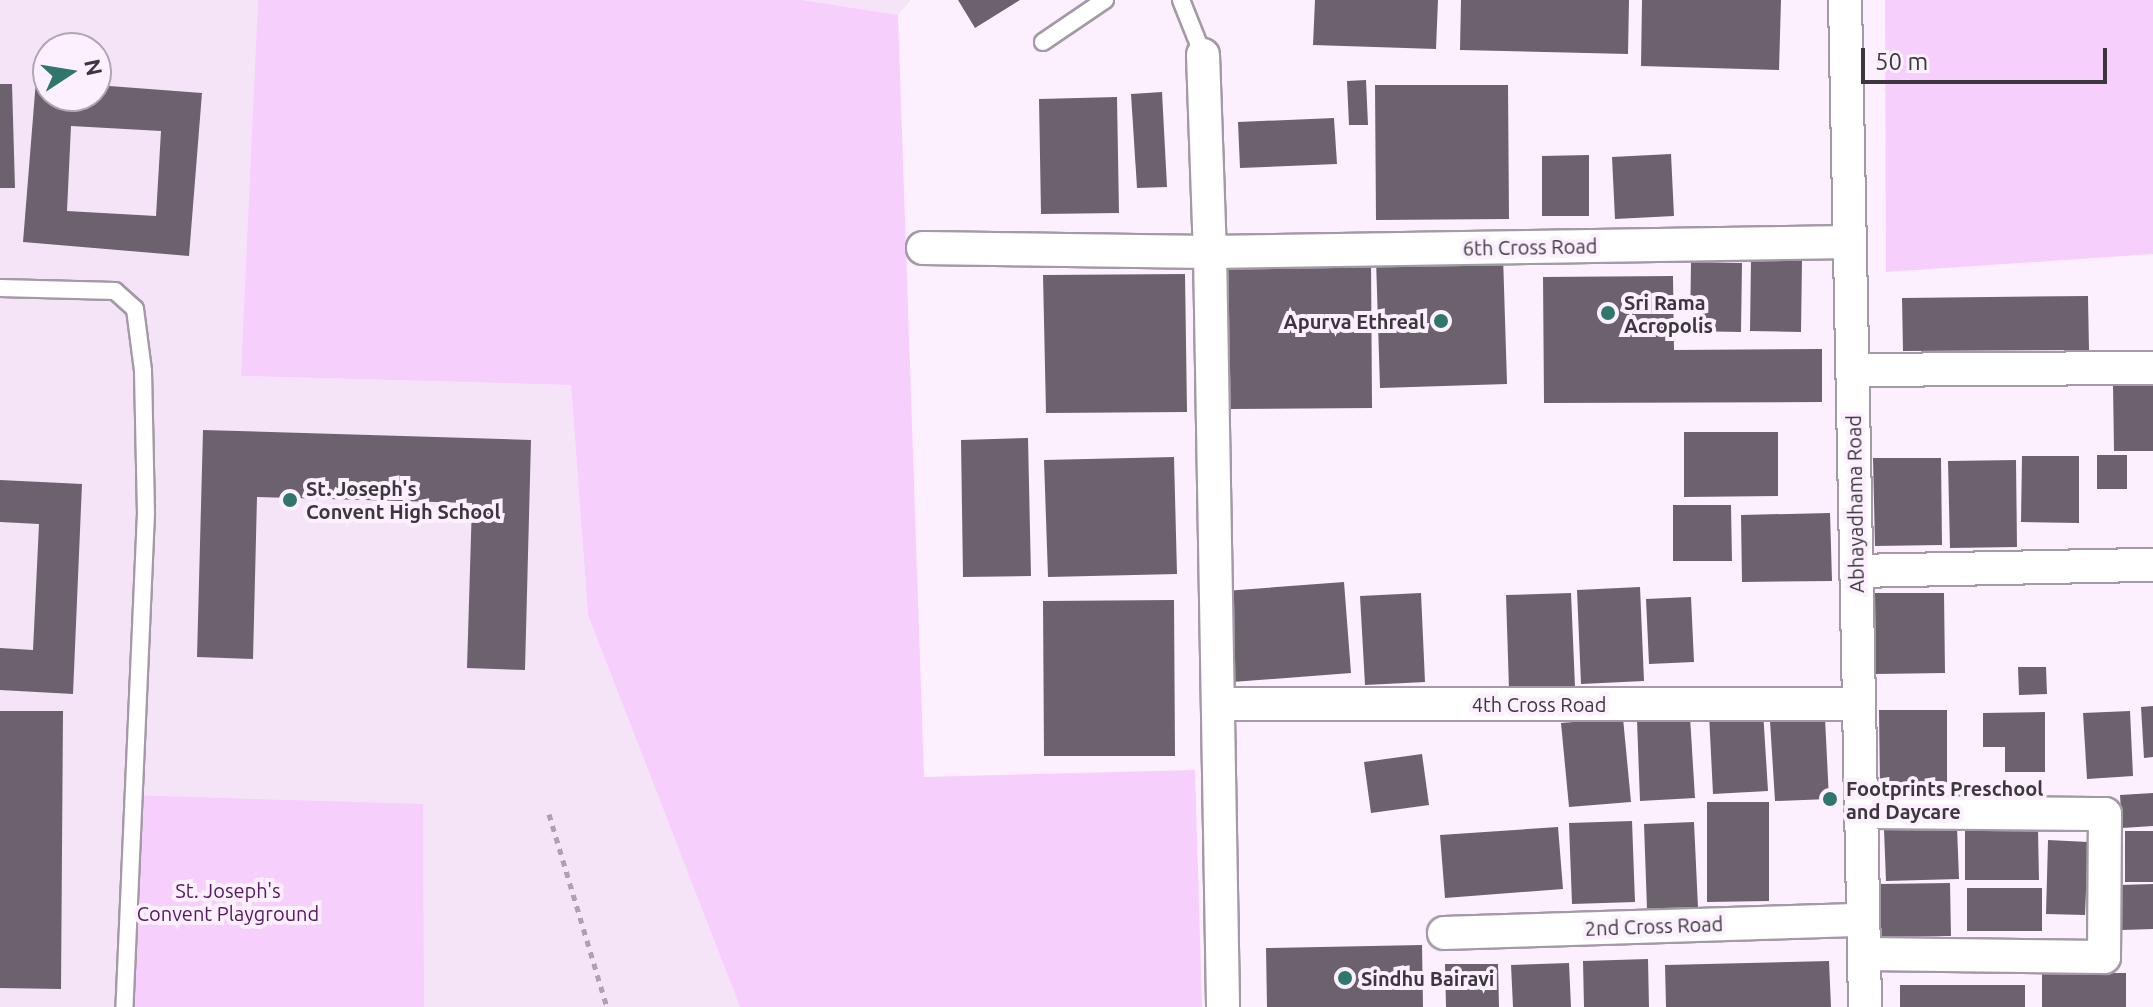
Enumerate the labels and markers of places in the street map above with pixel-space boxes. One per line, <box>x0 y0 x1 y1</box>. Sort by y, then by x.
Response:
place label: Sri Rama Acropolis <box>1624 290 1713 337</box>
marker: Sri Rama Acropolis <box>1599 304 1617 322</box>
place label: Apurva Ethreal <box>1284 309 1425 333</box>
marker: Apurva Ethreal <box>1432 312 1450 330</box>
place label: St. Joseph's Convent High School <box>306 476 500 523</box>
marker: St. Joseph's Convent High School <box>281 491 299 509</box>
place label: Footprints Preschool and Daycare <box>1846 776 2043 823</box>
marker: Footprints Preschool and Daycare <box>1821 790 1839 808</box>
place label: Sindhu Bairavi <box>1361 966 1494 990</box>
marker: Sindhu Bairavi <box>1336 969 1354 987</box>

